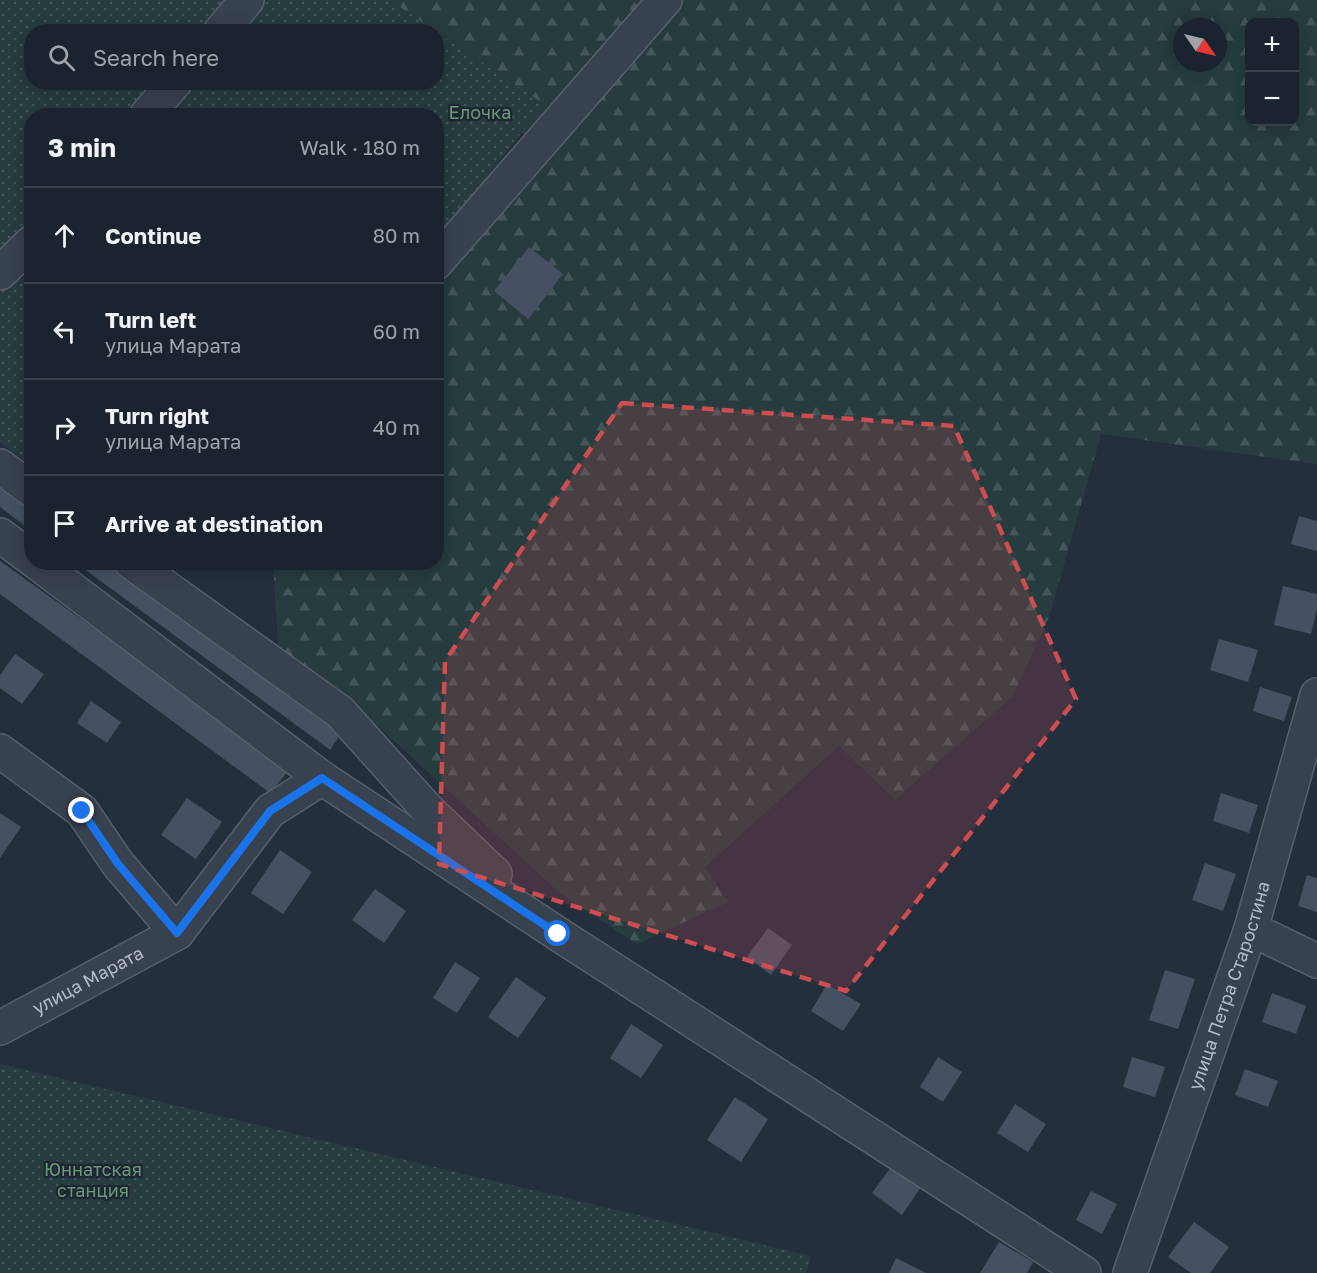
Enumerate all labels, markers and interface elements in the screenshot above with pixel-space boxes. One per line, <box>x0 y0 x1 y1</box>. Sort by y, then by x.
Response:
north arrow <box>1173 18 1227 72</box>
map controls <box>1245 18 1299 126</box>
button: + <box>1245 18 1299 72</box>
search box <box>24 24 444 90</box>
icon: search <box>45 41 78 74</box>
text: Search here <box>93 44 219 71</box>
button: − <box>1245 72 1299 126</box>
park label: Елочка <box>449 101 511 123</box>
text: 3 min <box>48 132 116 163</box>
text: Walk · 180 m <box>300 135 420 159</box>
icon: ahead <box>48 219 81 252</box>
text: Continue <box>105 222 201 249</box>
text: 80 m <box>373 223 420 247</box>
text: Turn left <box>105 306 196 333</box>
icon: left <box>48 315 81 348</box>
text: 60 m <box>373 319 420 343</box>
text: улица Марата <box>105 333 241 357</box>
text: Turn right <box>105 402 209 429</box>
icon: right <box>48 411 81 444</box>
text: 40 m <box>373 415 420 439</box>
text: улица Марата <box>105 429 241 453</box>
icon: arrive <box>48 507 81 540</box>
text: Arrive at destination <box>105 510 323 537</box>
route end <box>68 797 94 823</box>
street label: улица Петра Старостина <box>1183 879 1274 1093</box>
route start <box>544 920 570 946</box>
street label: улица Марата <box>28 941 147 1019</box>
park label: Юннатская станция <box>44 1158 142 1201</box>

